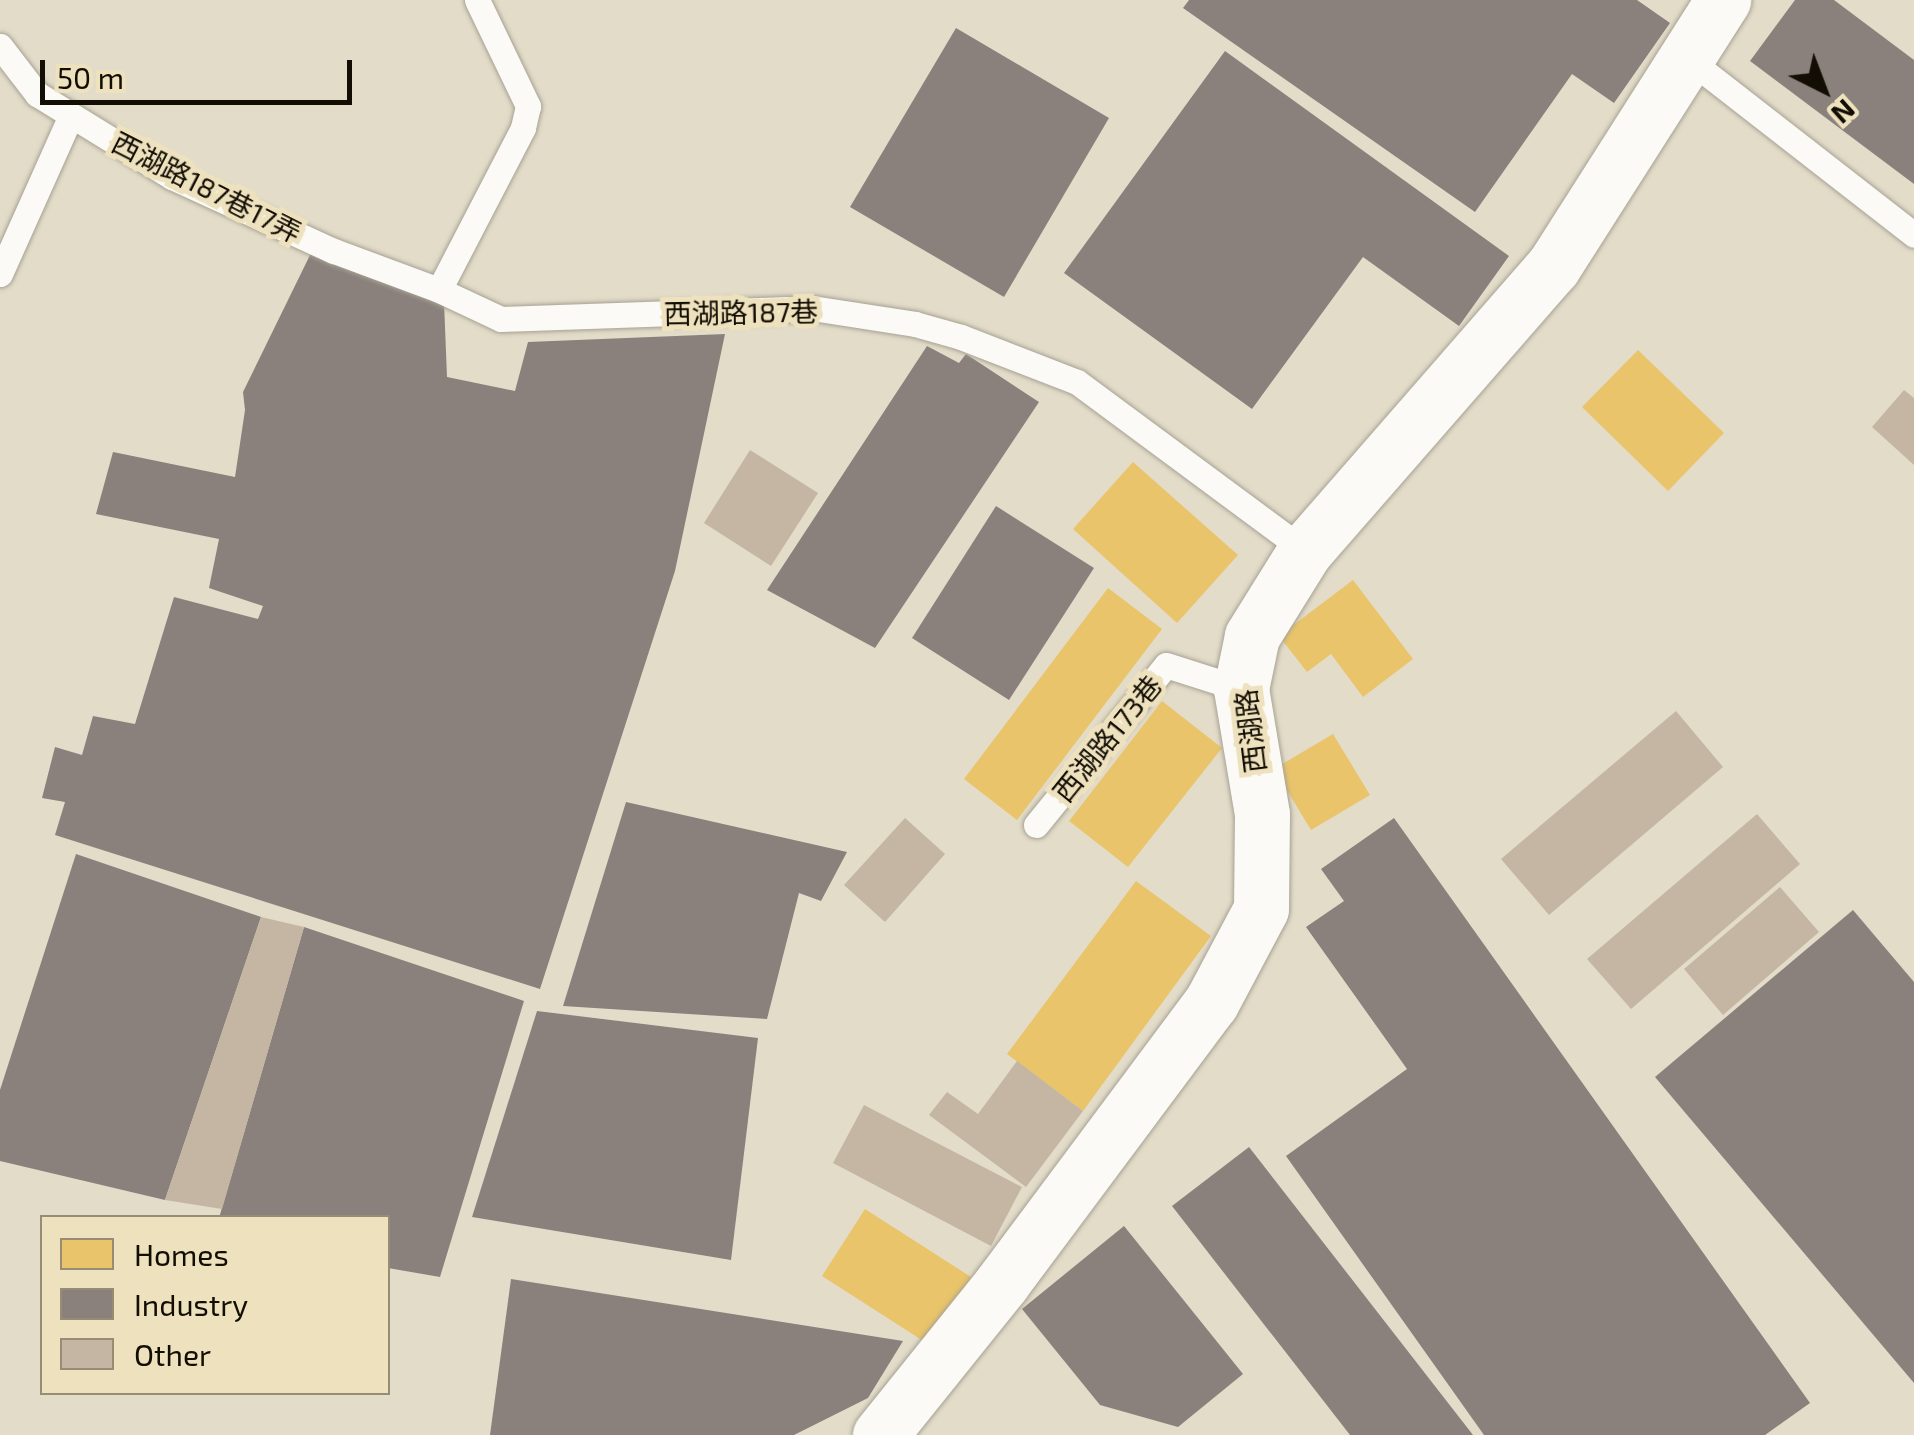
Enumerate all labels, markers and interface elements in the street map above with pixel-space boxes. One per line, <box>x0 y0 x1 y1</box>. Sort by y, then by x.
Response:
scale bar <box>45 40 358 102</box>
north arrow <box>1774 40 1874 140</box>
text: 50 m <box>57 59 124 95</box>
text: N <box>1825 93 1863 132</box>
street label: 西湖路187巷17弄 <box>107 125 307 249</box>
street label: 西湖路187巷 <box>663 294 819 330</box>
street label: 西湖路173巷 <box>1046 668 1168 808</box>
street label: 西湖路 <box>1228 687 1272 775</box>
legend <box>40 1215 390 1395</box>
text: Homes <box>134 1236 229 1272</box>
text: Industry <box>134 1286 248 1322</box>
text: Other <box>134 1336 211 1372</box>

